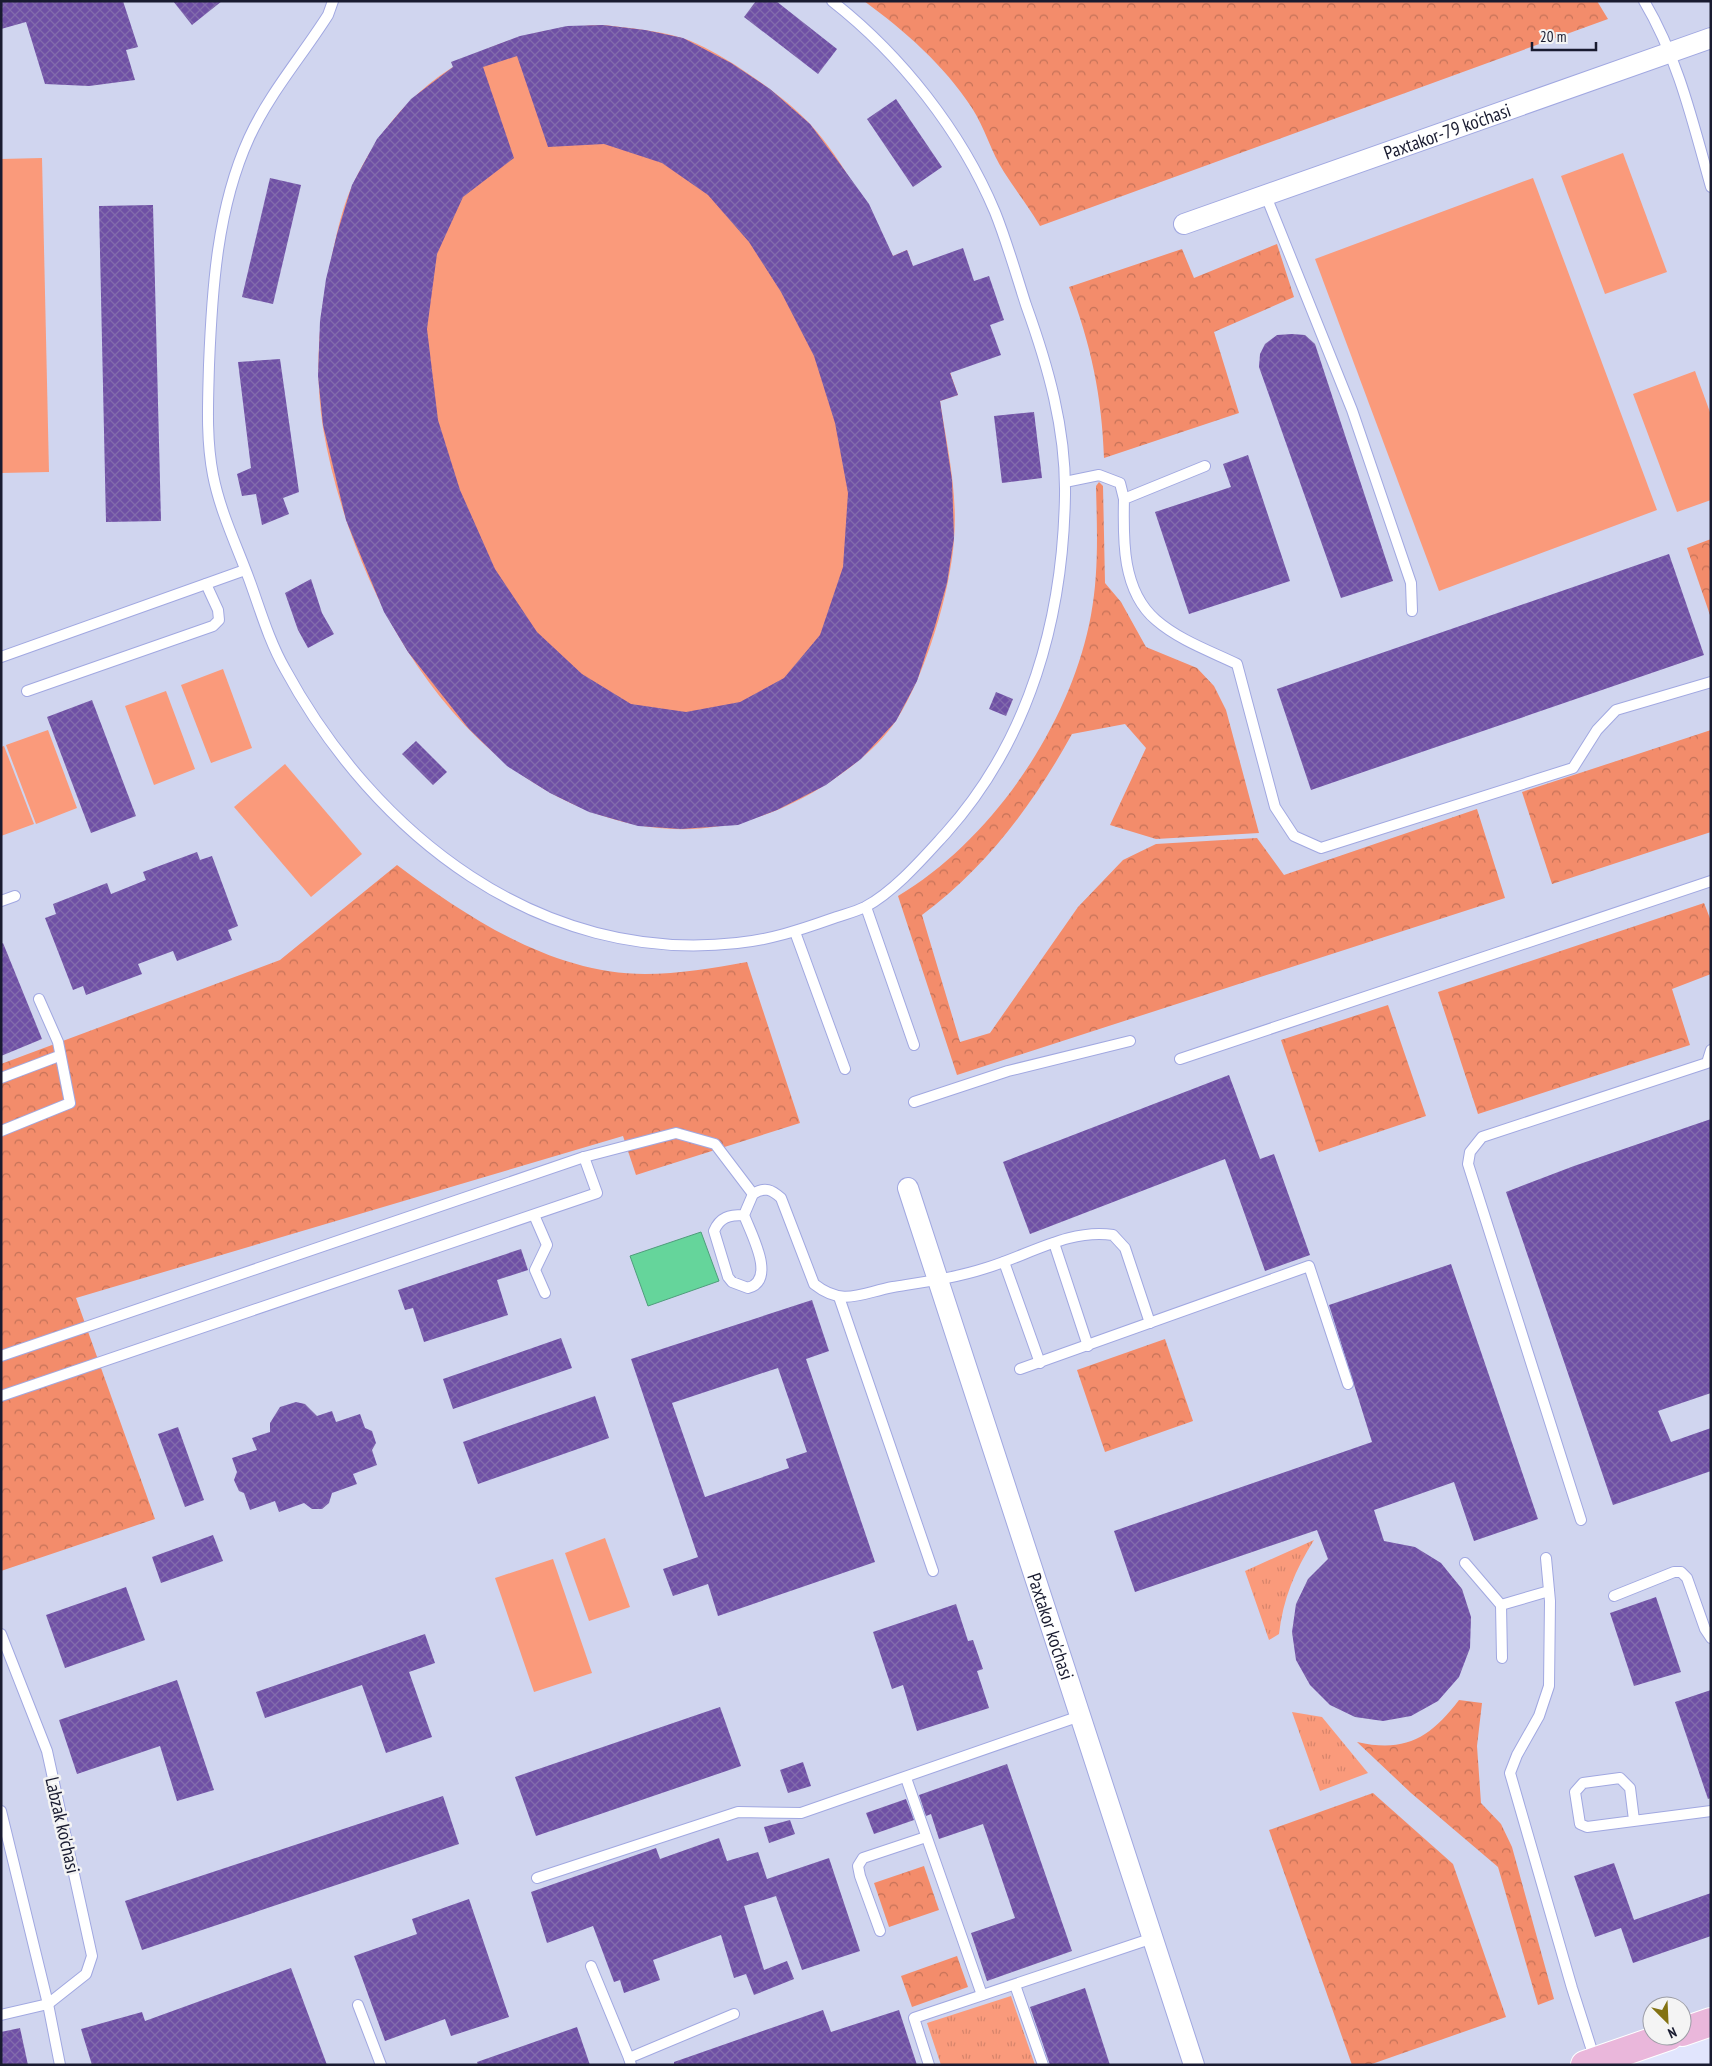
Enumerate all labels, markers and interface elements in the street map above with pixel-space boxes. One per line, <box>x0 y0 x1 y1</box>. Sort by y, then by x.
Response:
scale bar <box>1532 20 1596 52</box>
text: 20 m <box>1540 27 1566 46</box>
street label: Paxtakor-79 ko‘chasi <box>1380 98 1514 165</box>
street label: Paxtakor ko'chasi <box>1022 1570 1080 1683</box>
street label: Labzak ko'chasi <box>40 1774 86 1876</box>
north arrow <box>1642 1996 1692 2046</box>
text: N <box>1665 2023 1679 2043</box>

